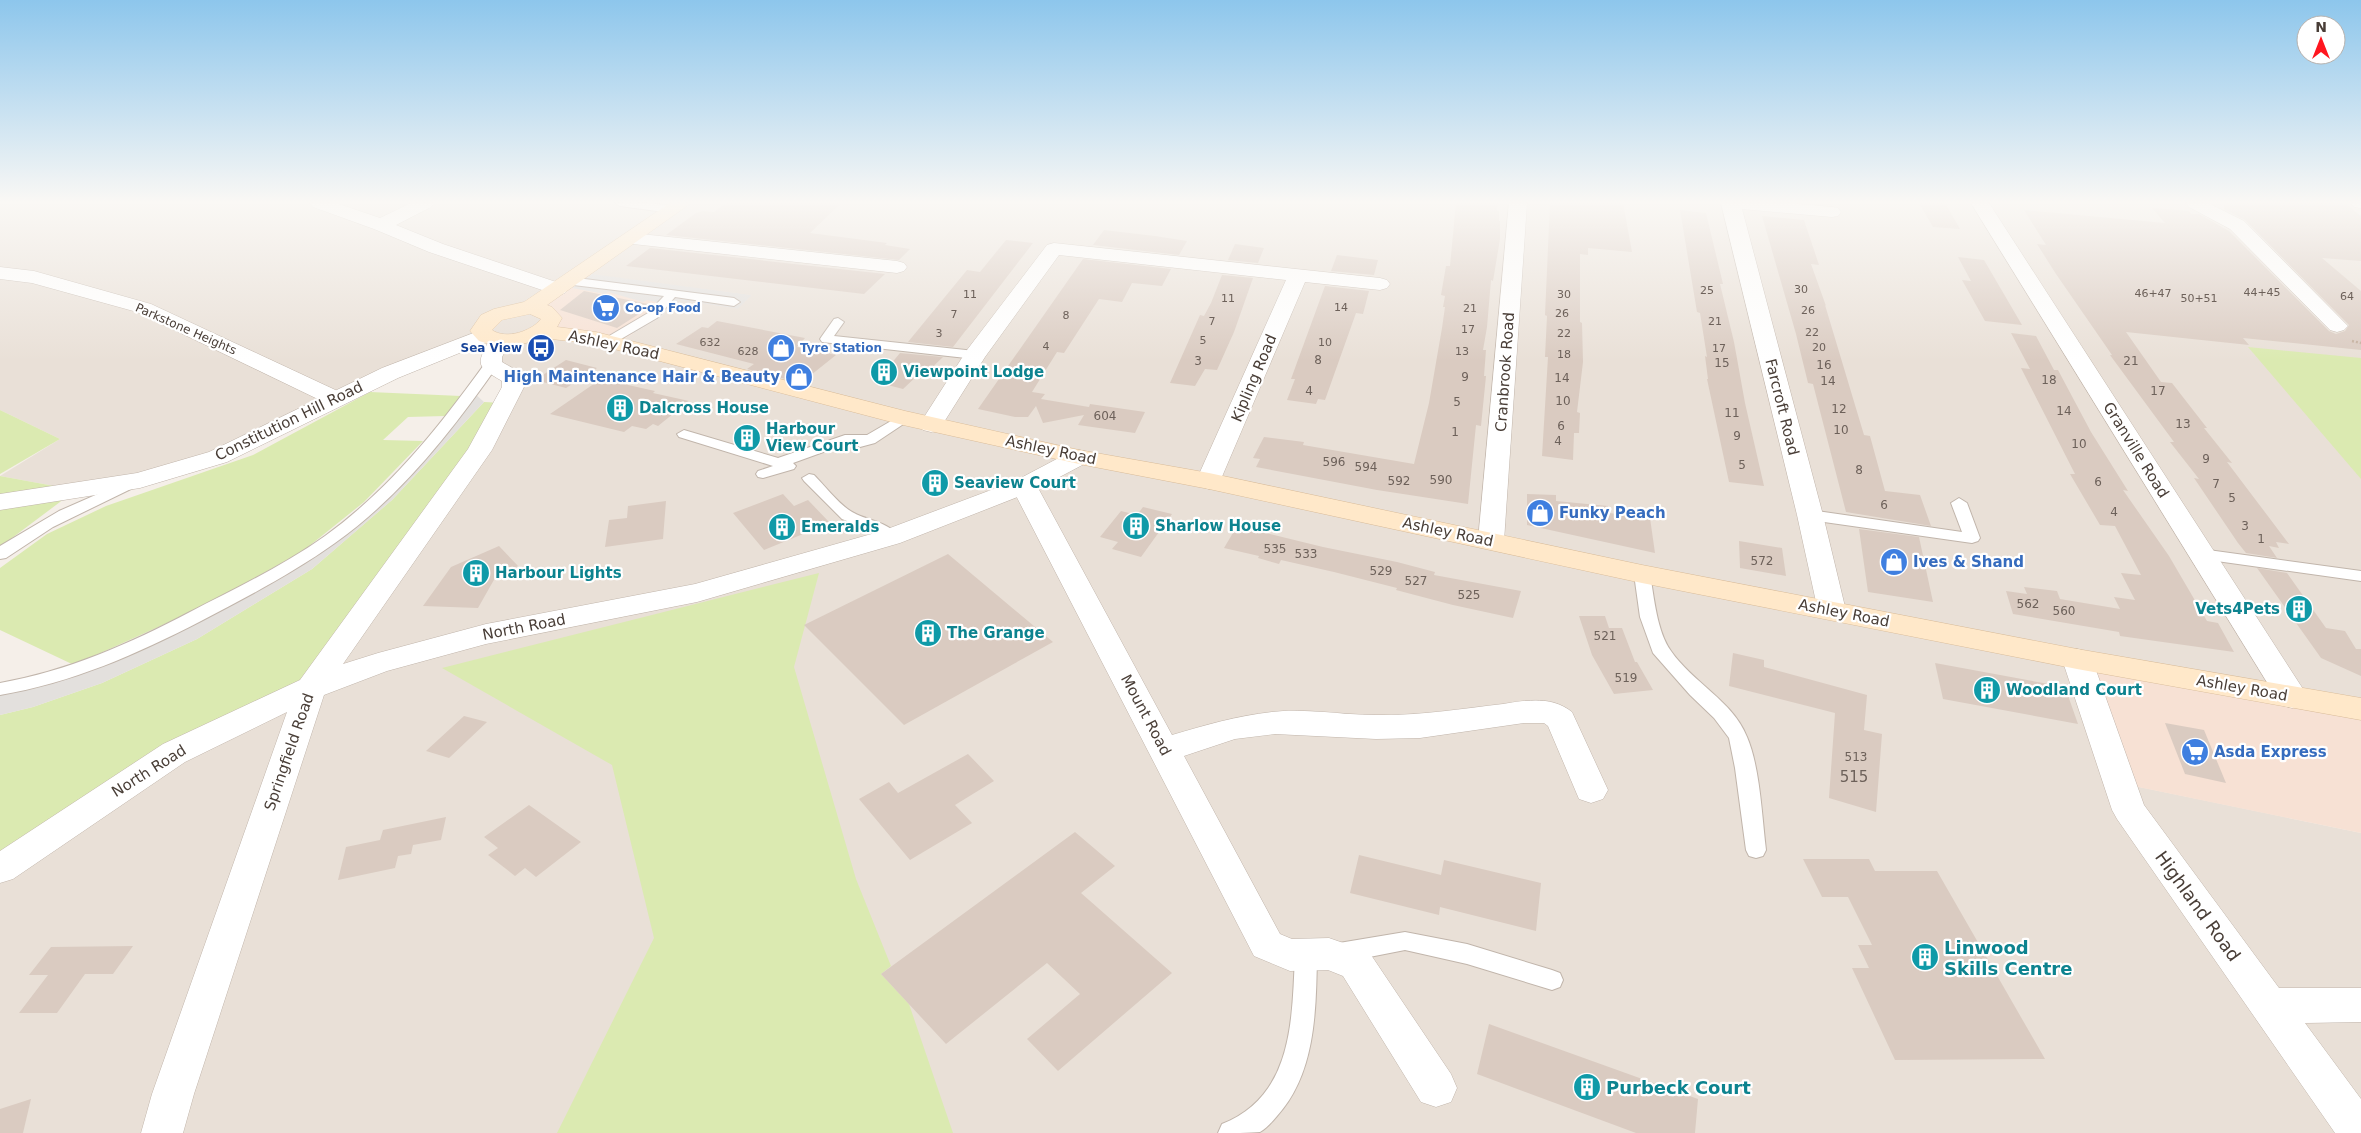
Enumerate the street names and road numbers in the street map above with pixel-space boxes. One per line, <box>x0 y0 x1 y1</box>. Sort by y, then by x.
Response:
street label: Parkstone Heights <box>133 300 239 358</box>
street label: Cranbrook Road <box>1492 311 1518 433</box>
street label: Ashley Road <box>567 327 661 363</box>
street label: Kipling Road <box>1227 332 1281 424</box>
street label: Farcroft Road <box>1761 357 1803 457</box>
street label: Constitution Hill Road <box>212 377 366 465</box>
street label: Granville Road <box>2099 399 2173 501</box>
street label: Ashley Road <box>1004 432 1098 468</box>
street label: Ashley Road <box>1401 514 1495 550</box>
street label: Ashley Road <box>1797 595 1891 631</box>
street label: North Road <box>481 610 567 644</box>
street label: Mount Road <box>1117 671 1175 759</box>
street label: Ashley Road <box>2195 671 2289 705</box>
street label: Springfield Road <box>260 691 318 813</box>
street label: North Road <box>108 741 190 801</box>
street label: Highland Road <box>2151 847 2245 965</box>

